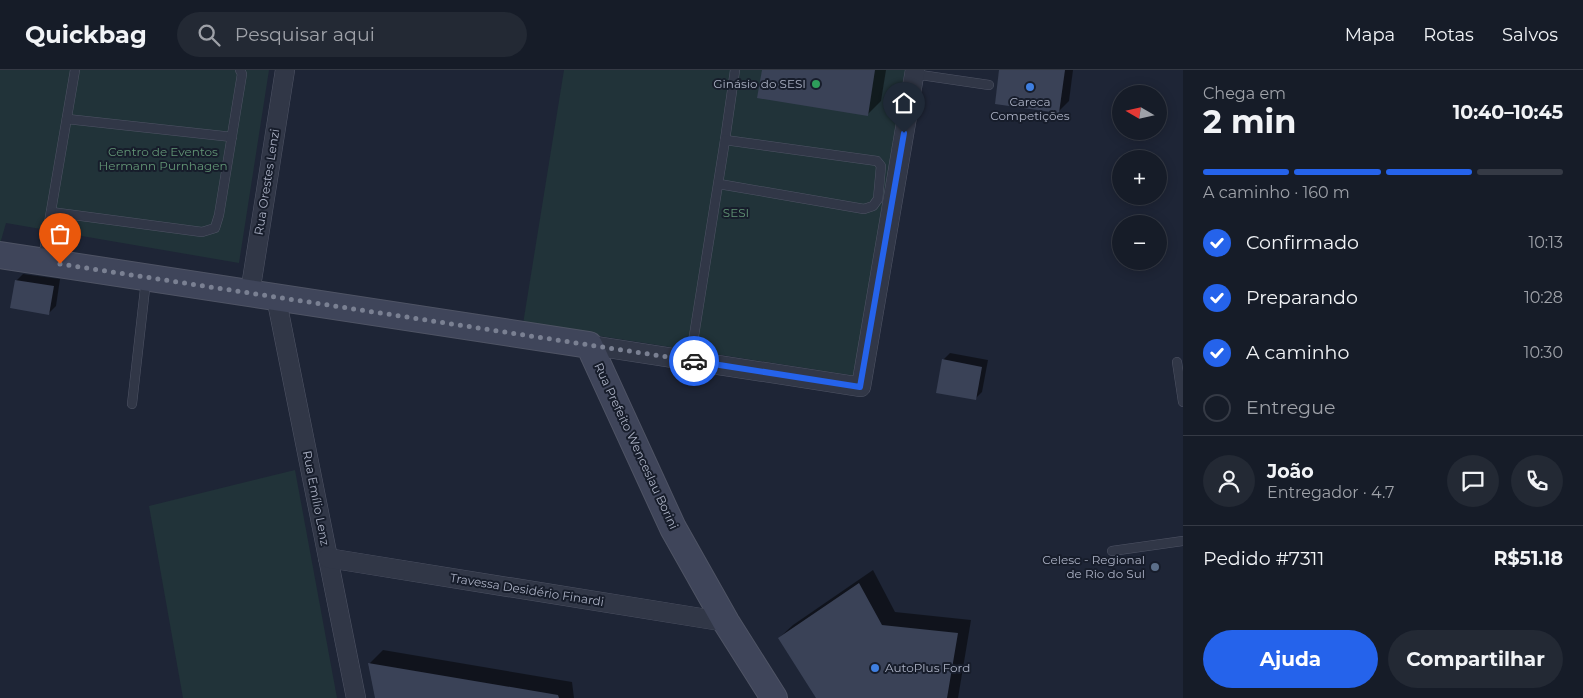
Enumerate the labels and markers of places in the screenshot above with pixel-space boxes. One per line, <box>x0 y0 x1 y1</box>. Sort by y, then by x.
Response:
place label: Ginásio do SESI <box>713 76 806 91</box>
marker: Ginásio do SESI <box>810 78 822 90</box>
marker: Careca Competições <box>1024 81 1036 93</box>
pin <box>883 82 925 133</box>
place label: Careca Competições <box>990 94 1070 123</box>
pin <box>39 213 81 264</box>
place label: Celesc - Regional de Rio do Sul <box>1042 552 1145 581</box>
marker: Celesc - Regional de Rio do Sul <box>1149 561 1161 573</box>
place label: AutoPlus Ford <box>885 660 970 675</box>
marker: AutoPlus Ford <box>869 662 881 674</box>

